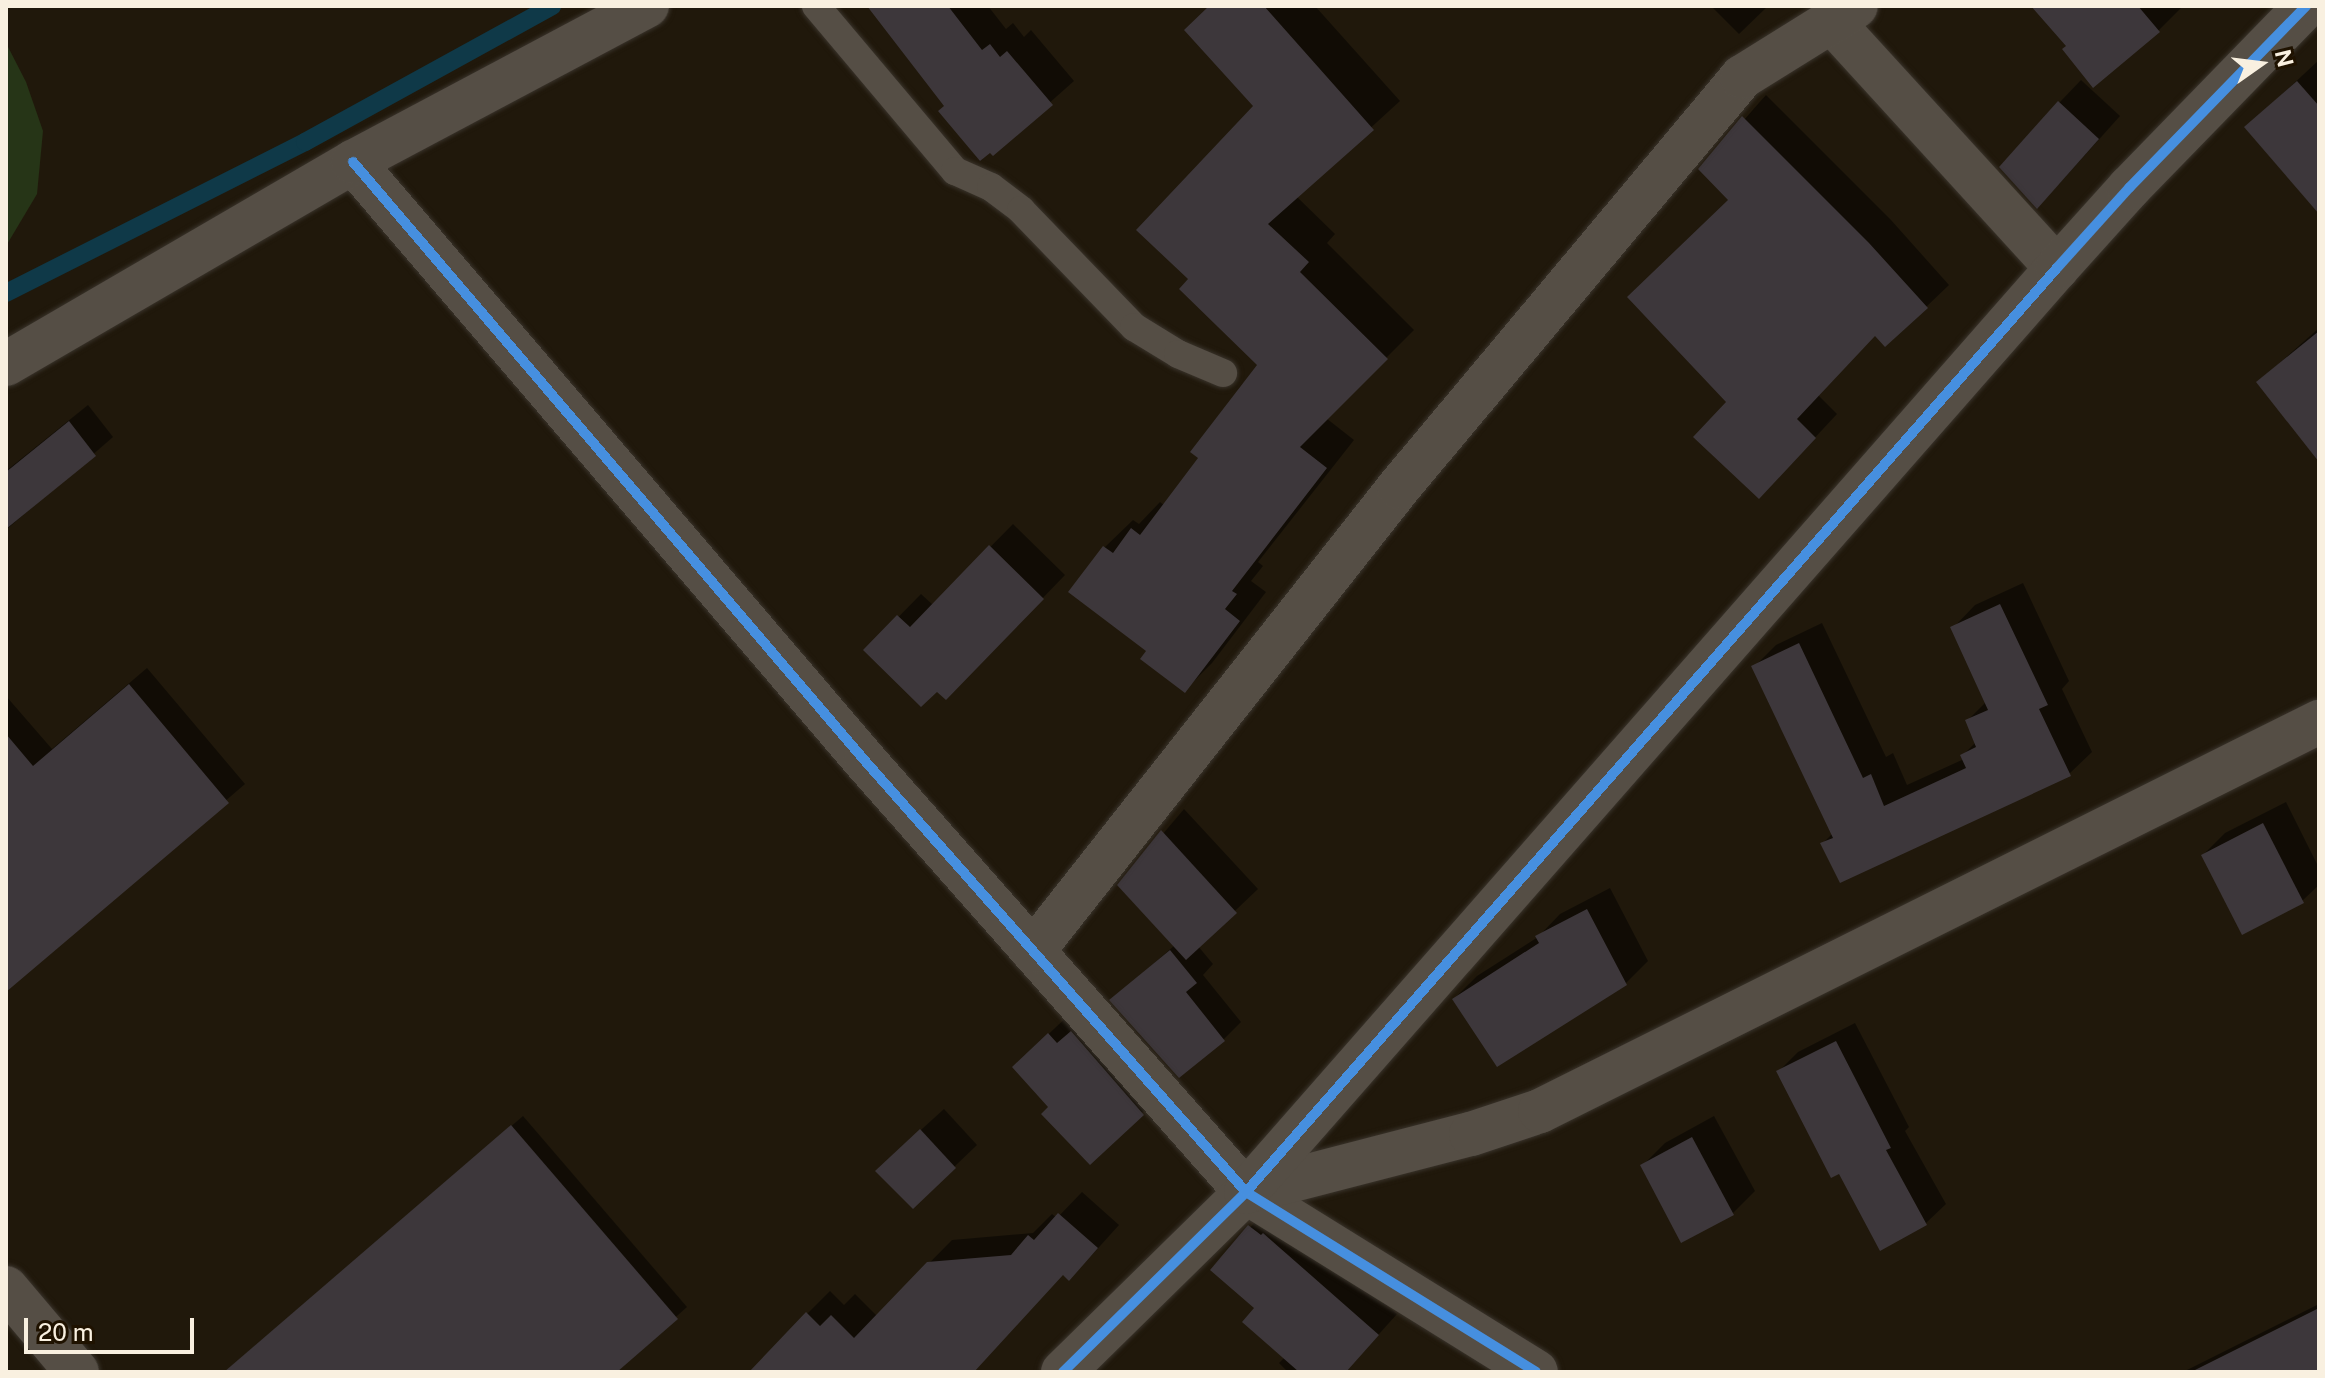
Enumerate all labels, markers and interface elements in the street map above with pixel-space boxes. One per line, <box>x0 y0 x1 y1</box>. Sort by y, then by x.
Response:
north arrow <box>2221 24 2301 104</box>
text: N <box>2270 47 2299 70</box>
scale bar <box>28 1302 198 1352</box>
text: 20 m <box>38 1318 94 1346</box>

